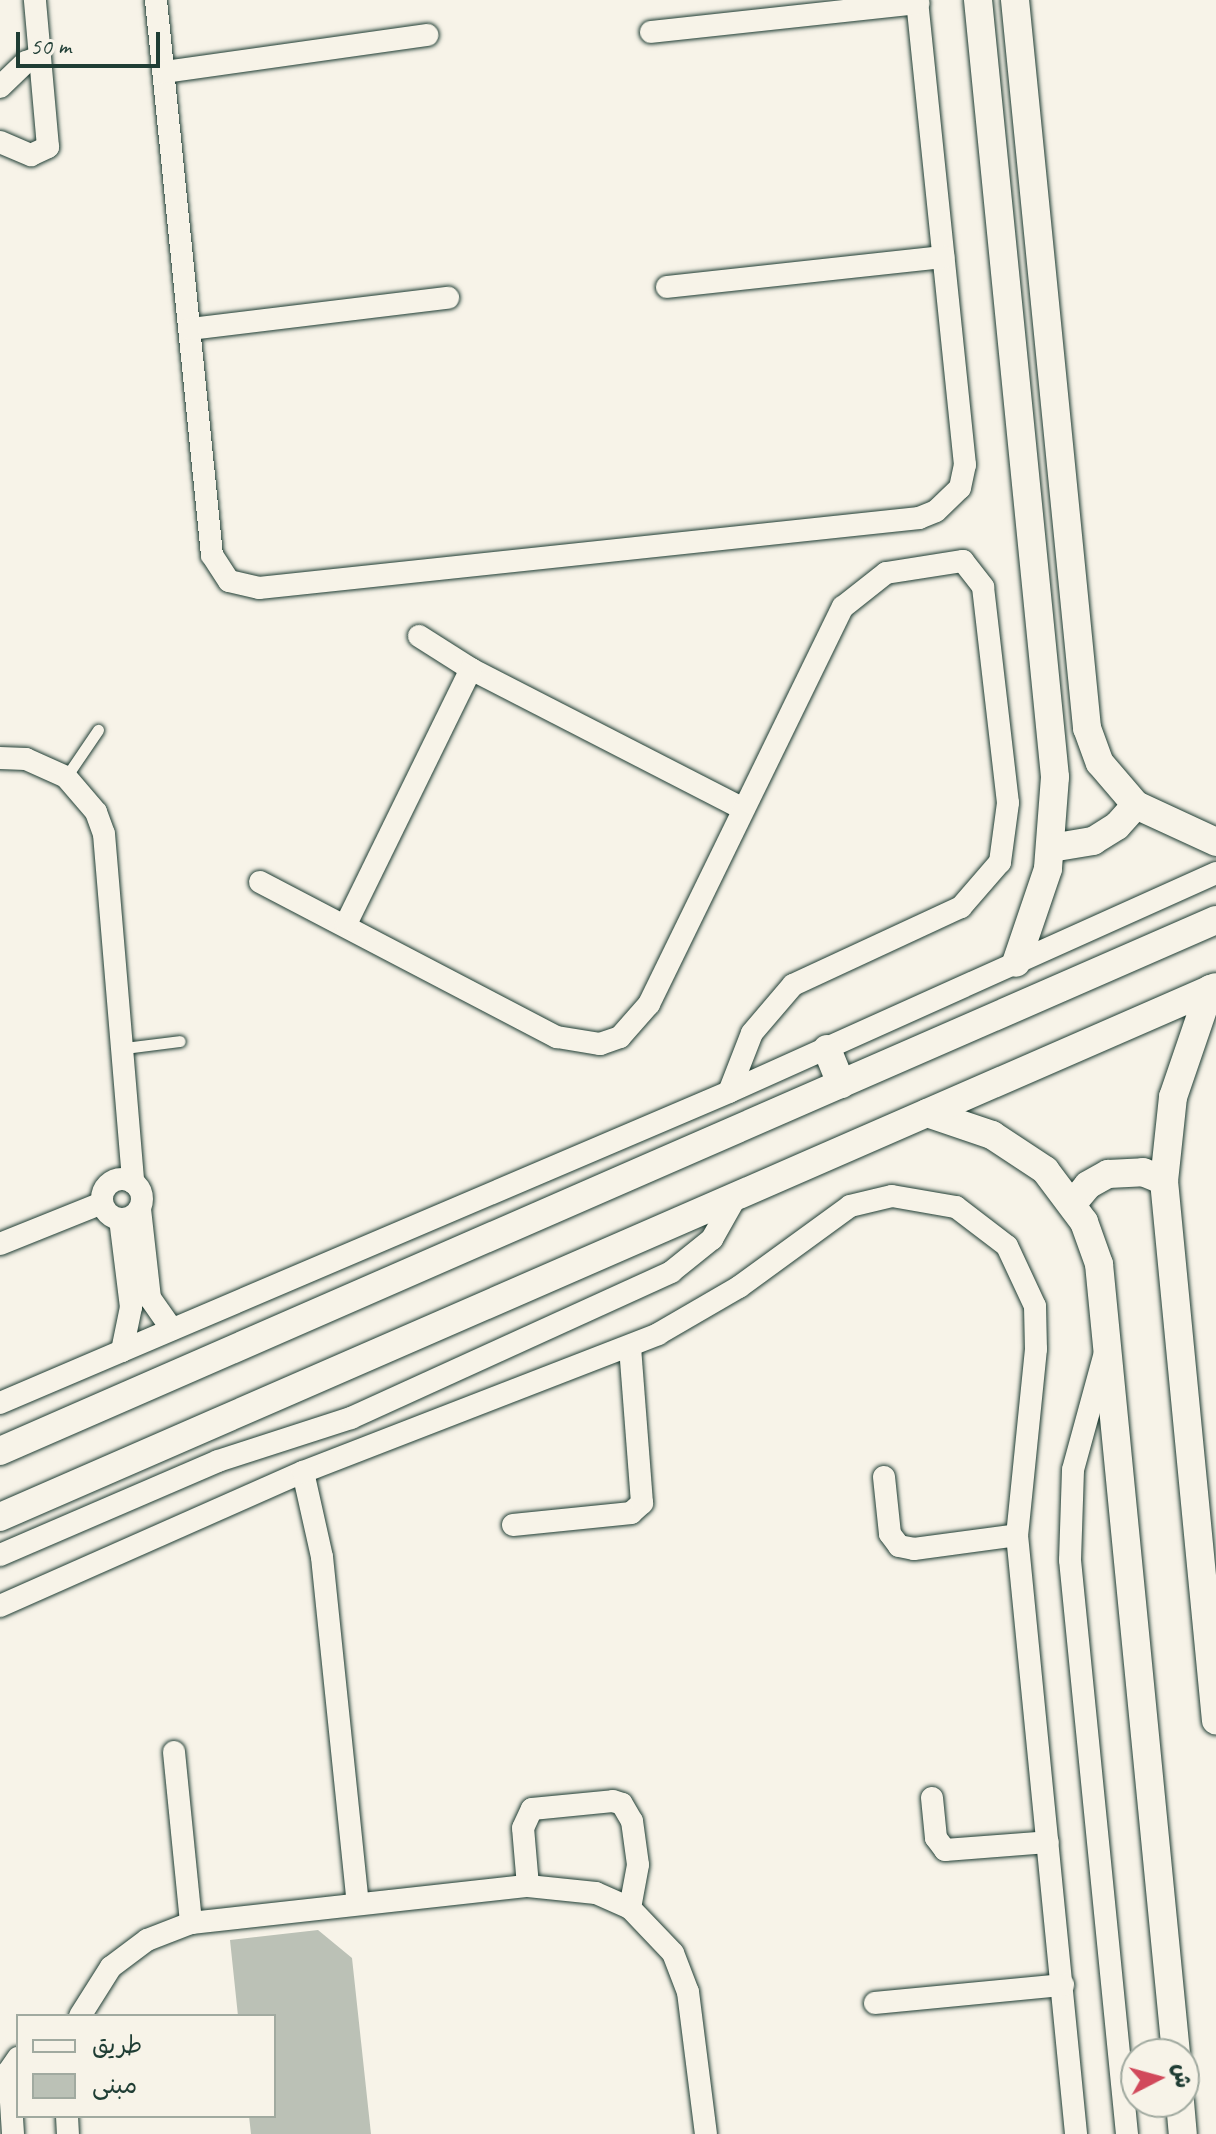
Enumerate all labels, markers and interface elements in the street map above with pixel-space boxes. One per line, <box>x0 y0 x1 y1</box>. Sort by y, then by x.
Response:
scale bar <box>20 16 164 66</box>
text: 50 m <box>30 31 71 61</box>
legend <box>16 2014 276 2118</box>
text: طريق <box>92 2030 142 2060</box>
north arrow <box>1120 2038 1200 2118</box>
text: ش <box>1167 2062 1197 2089</box>
text: مبنى <box>92 2070 137 2100</box>

